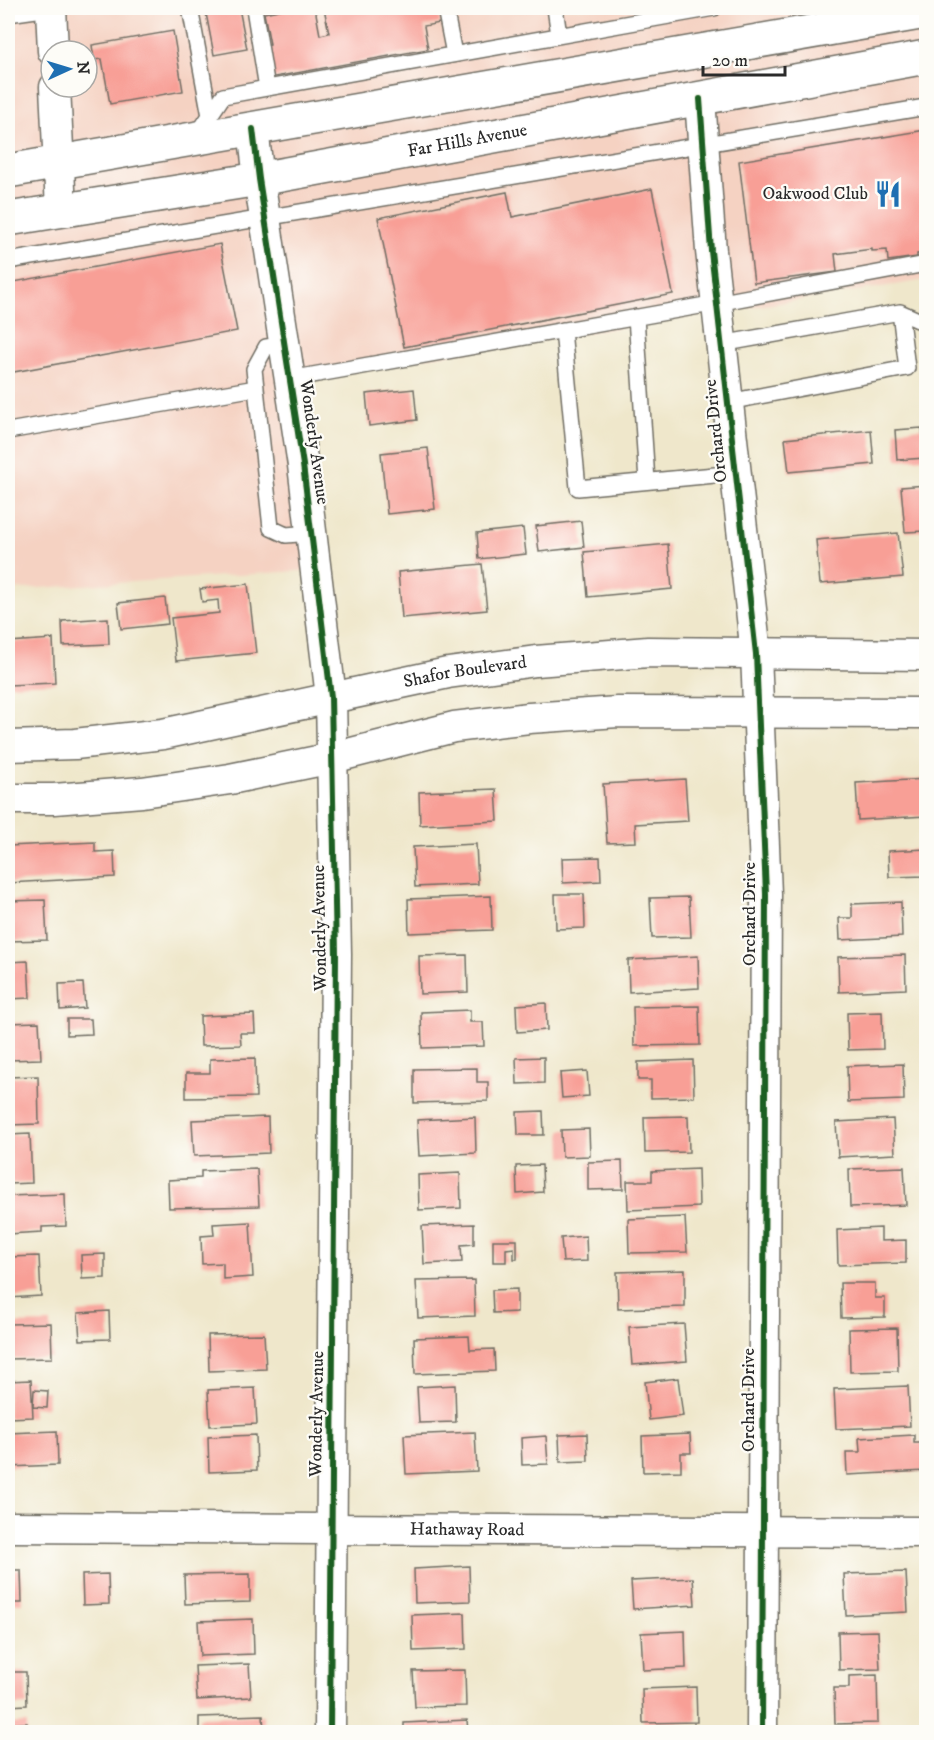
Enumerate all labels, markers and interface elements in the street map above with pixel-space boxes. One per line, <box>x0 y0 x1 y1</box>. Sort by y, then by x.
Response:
north arrow <box>39 39 99 99</box>
scale bar <box>703 39 786 77</box>
text: 20 m <box>712 50 748 72</box>
text: N <box>73 61 93 75</box>
street label: Far Hills Avenue <box>406 119 529 163</box>
restaurant icon: Oakwood Club <box>873 179 903 209</box>
place label: Oakwood Club <box>762 183 868 205</box>
street label: Wonderly Avenue <box>294 377 334 506</box>
street label: Orchard Drive <box>700 378 732 484</box>
street label: Shafor Boulevard <box>401 651 528 693</box>
street label: Orchard Drive <box>739 862 761 966</box>
street label: Wonderly Avenue <box>308 865 332 992</box>
street label: Orchard Drive <box>738 1348 760 1452</box>
street label: Wonderly Avenue <box>305 1351 329 1478</box>
street label: Hathaway Road <box>410 1518 524 1541</box>

